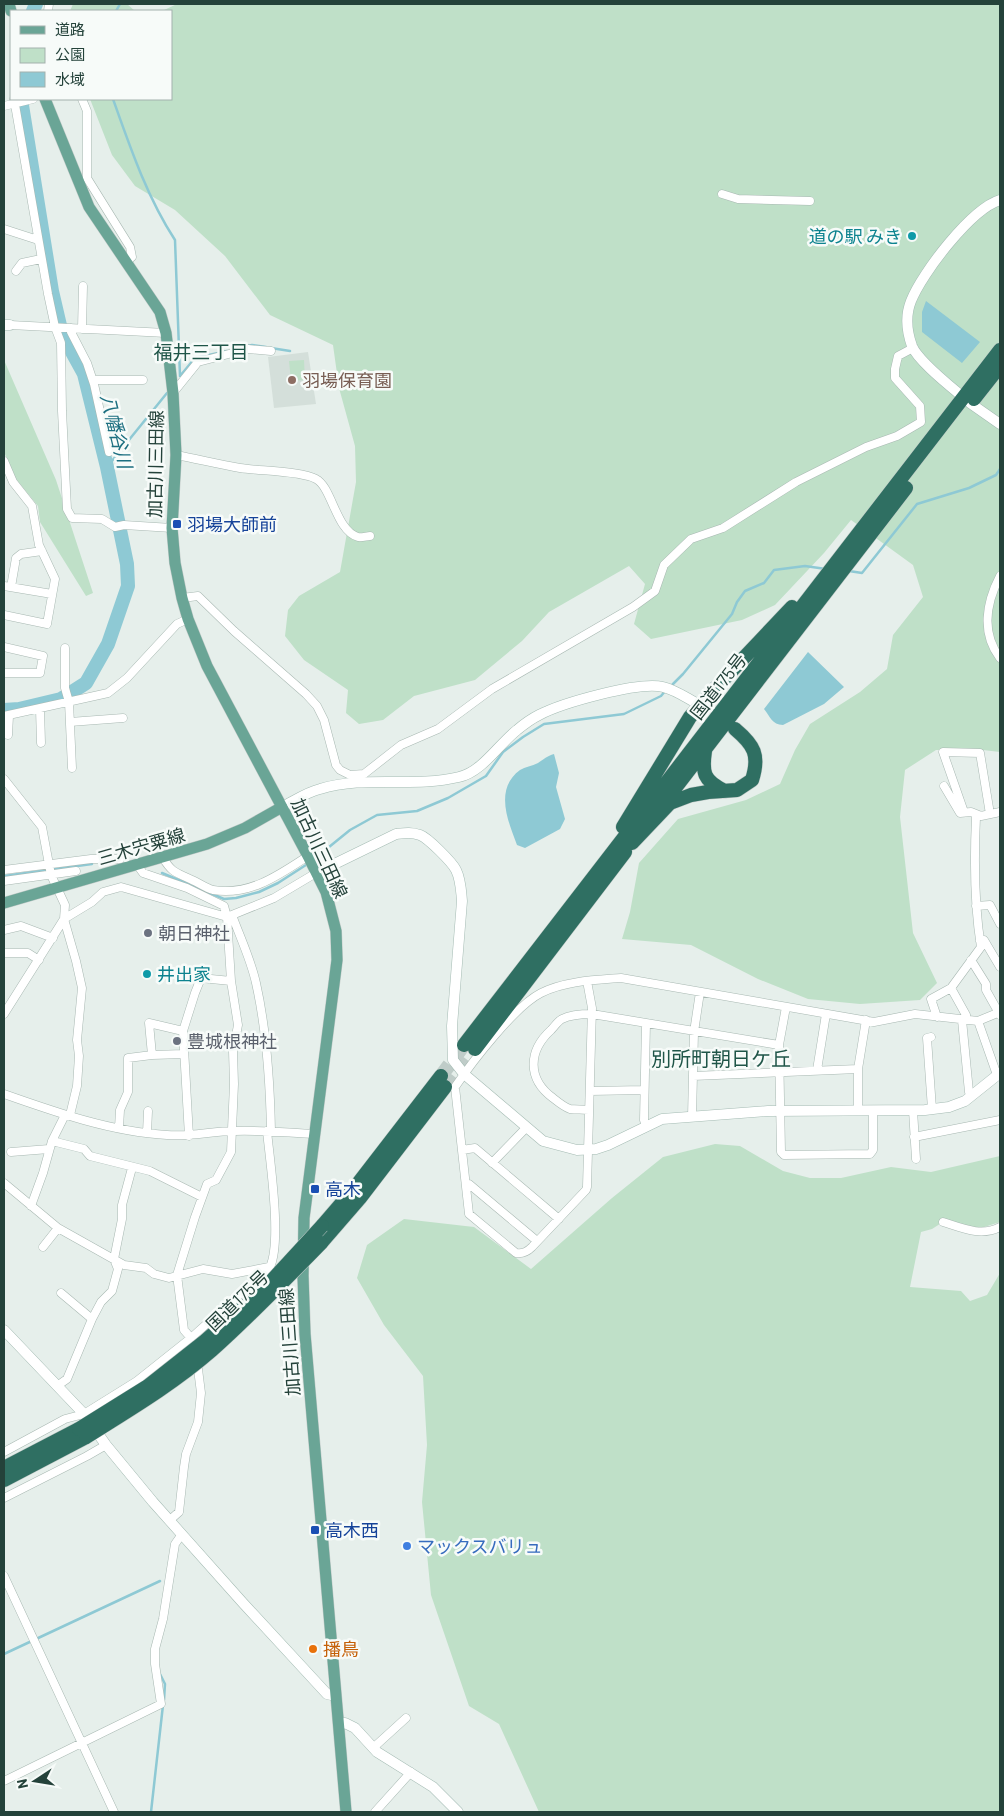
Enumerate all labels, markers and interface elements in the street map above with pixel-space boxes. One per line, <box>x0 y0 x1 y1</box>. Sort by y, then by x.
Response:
legend <box>10 10 172 100</box>
text: 道路 <box>55 20 85 38</box>
text: 公園 <box>55 45 85 63</box>
text: 水域 <box>55 70 85 88</box>
place label: 道の駅 みき <box>808 225 902 247</box>
marker: 道の駅 みき <box>906 230 918 242</box>
district label: 福井三丁目 <box>153 340 249 363</box>
place label: 羽場保育園 <box>302 369 392 391</box>
marker: 羽場保育園 <box>286 374 298 386</box>
water label: 八幡谷川 <box>97 391 138 473</box>
street label: 加古川三田線 <box>143 410 167 518</box>
place label: 羽場大師前 <box>187 513 277 535</box>
marker: 羽場大師前 <box>171 518 183 530</box>
street label: 国道175号 <box>685 648 751 724</box>
street label: 加古川三田線 <box>287 794 353 902</box>
street label: 三木宍粟線 <box>95 823 187 869</box>
place label: 朝日神社 <box>158 922 230 944</box>
marker: 朝日神社 <box>142 927 154 939</box>
place label: 井出家 <box>157 963 211 985</box>
marker: 井出家 <box>141 968 153 980</box>
place label: 豊城根神社 <box>187 1030 277 1052</box>
marker: 豊城根神社 <box>171 1035 183 1047</box>
district label: 別所町朝日ケ丘 <box>651 1046 791 1070</box>
place label: 高木 <box>325 1178 361 1200</box>
marker: 高木 <box>309 1183 321 1195</box>
street label: 国道175号 <box>201 1265 273 1335</box>
street label: 加古川三田線 <box>274 1287 304 1397</box>
place label: 高木西 <box>325 1519 379 1541</box>
marker: 高木西 <box>309 1524 321 1536</box>
place label: マックスバリュ <box>417 1535 542 1557</box>
marker: マックスバリュ <box>401 1540 413 1552</box>
place label: 播鳥 <box>323 1638 359 1660</box>
marker: 播鳥 <box>307 1643 319 1655</box>
north arrow <box>10 1756 60 1806</box>
text: N <box>13 1777 31 1790</box>

